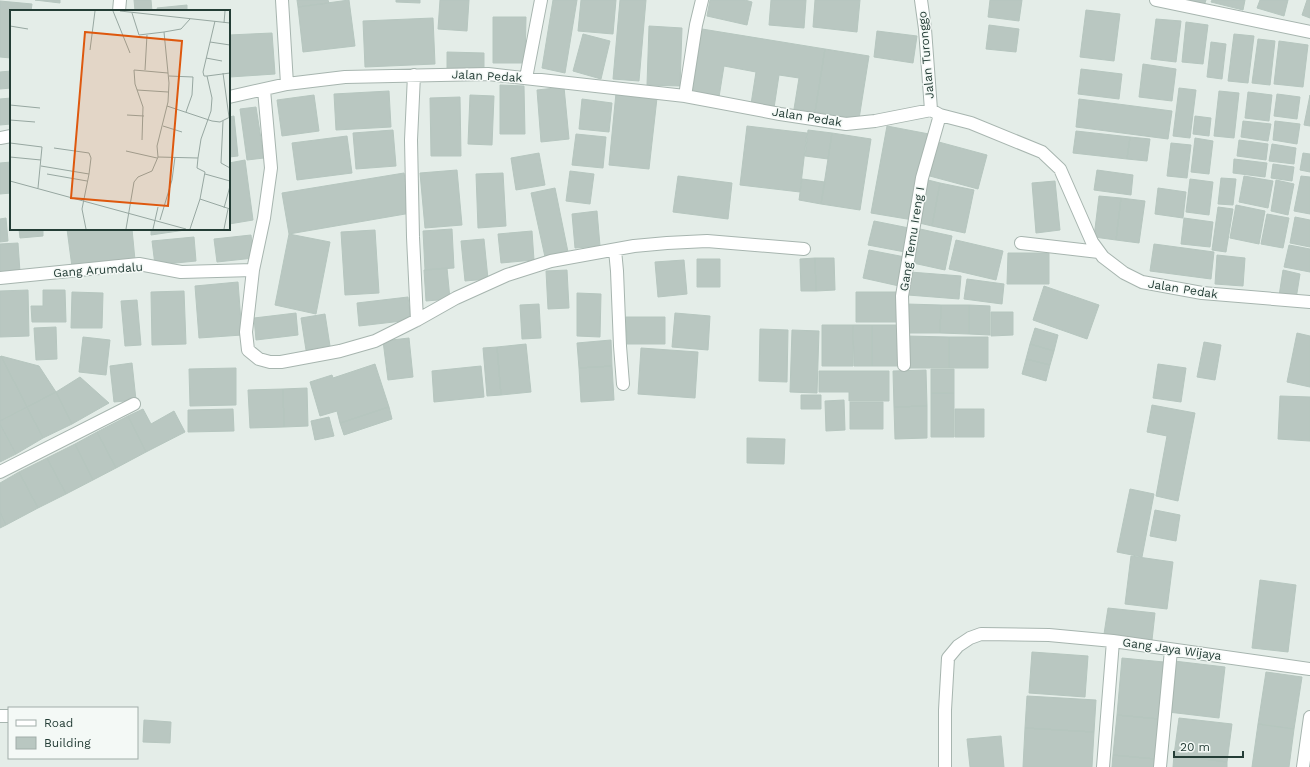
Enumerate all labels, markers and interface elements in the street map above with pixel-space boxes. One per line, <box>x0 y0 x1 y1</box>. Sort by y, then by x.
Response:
inset map <box>10 10 230 230</box>
street label: Jalan Turonggo <box>915 10 937 100</box>
street label: Jalan Pedak <box>451 67 523 85</box>
street label: Jalan Pedak <box>771 105 843 129</box>
street label: Gang Temu Ireng I <box>897 186 927 292</box>
street label: Gang Arumdalu <box>53 260 143 280</box>
street label: Jalan Pedak <box>1147 277 1219 301</box>
street label: Gang Jaya Wijaya <box>1122 635 1223 663</box>
legend <box>8 707 138 759</box>
text: Road <box>44 716 73 730</box>
scale bar <box>1174 733 1243 759</box>
text: Building <box>44 736 91 750</box>
text: 20 m <box>1180 740 1210 754</box>

